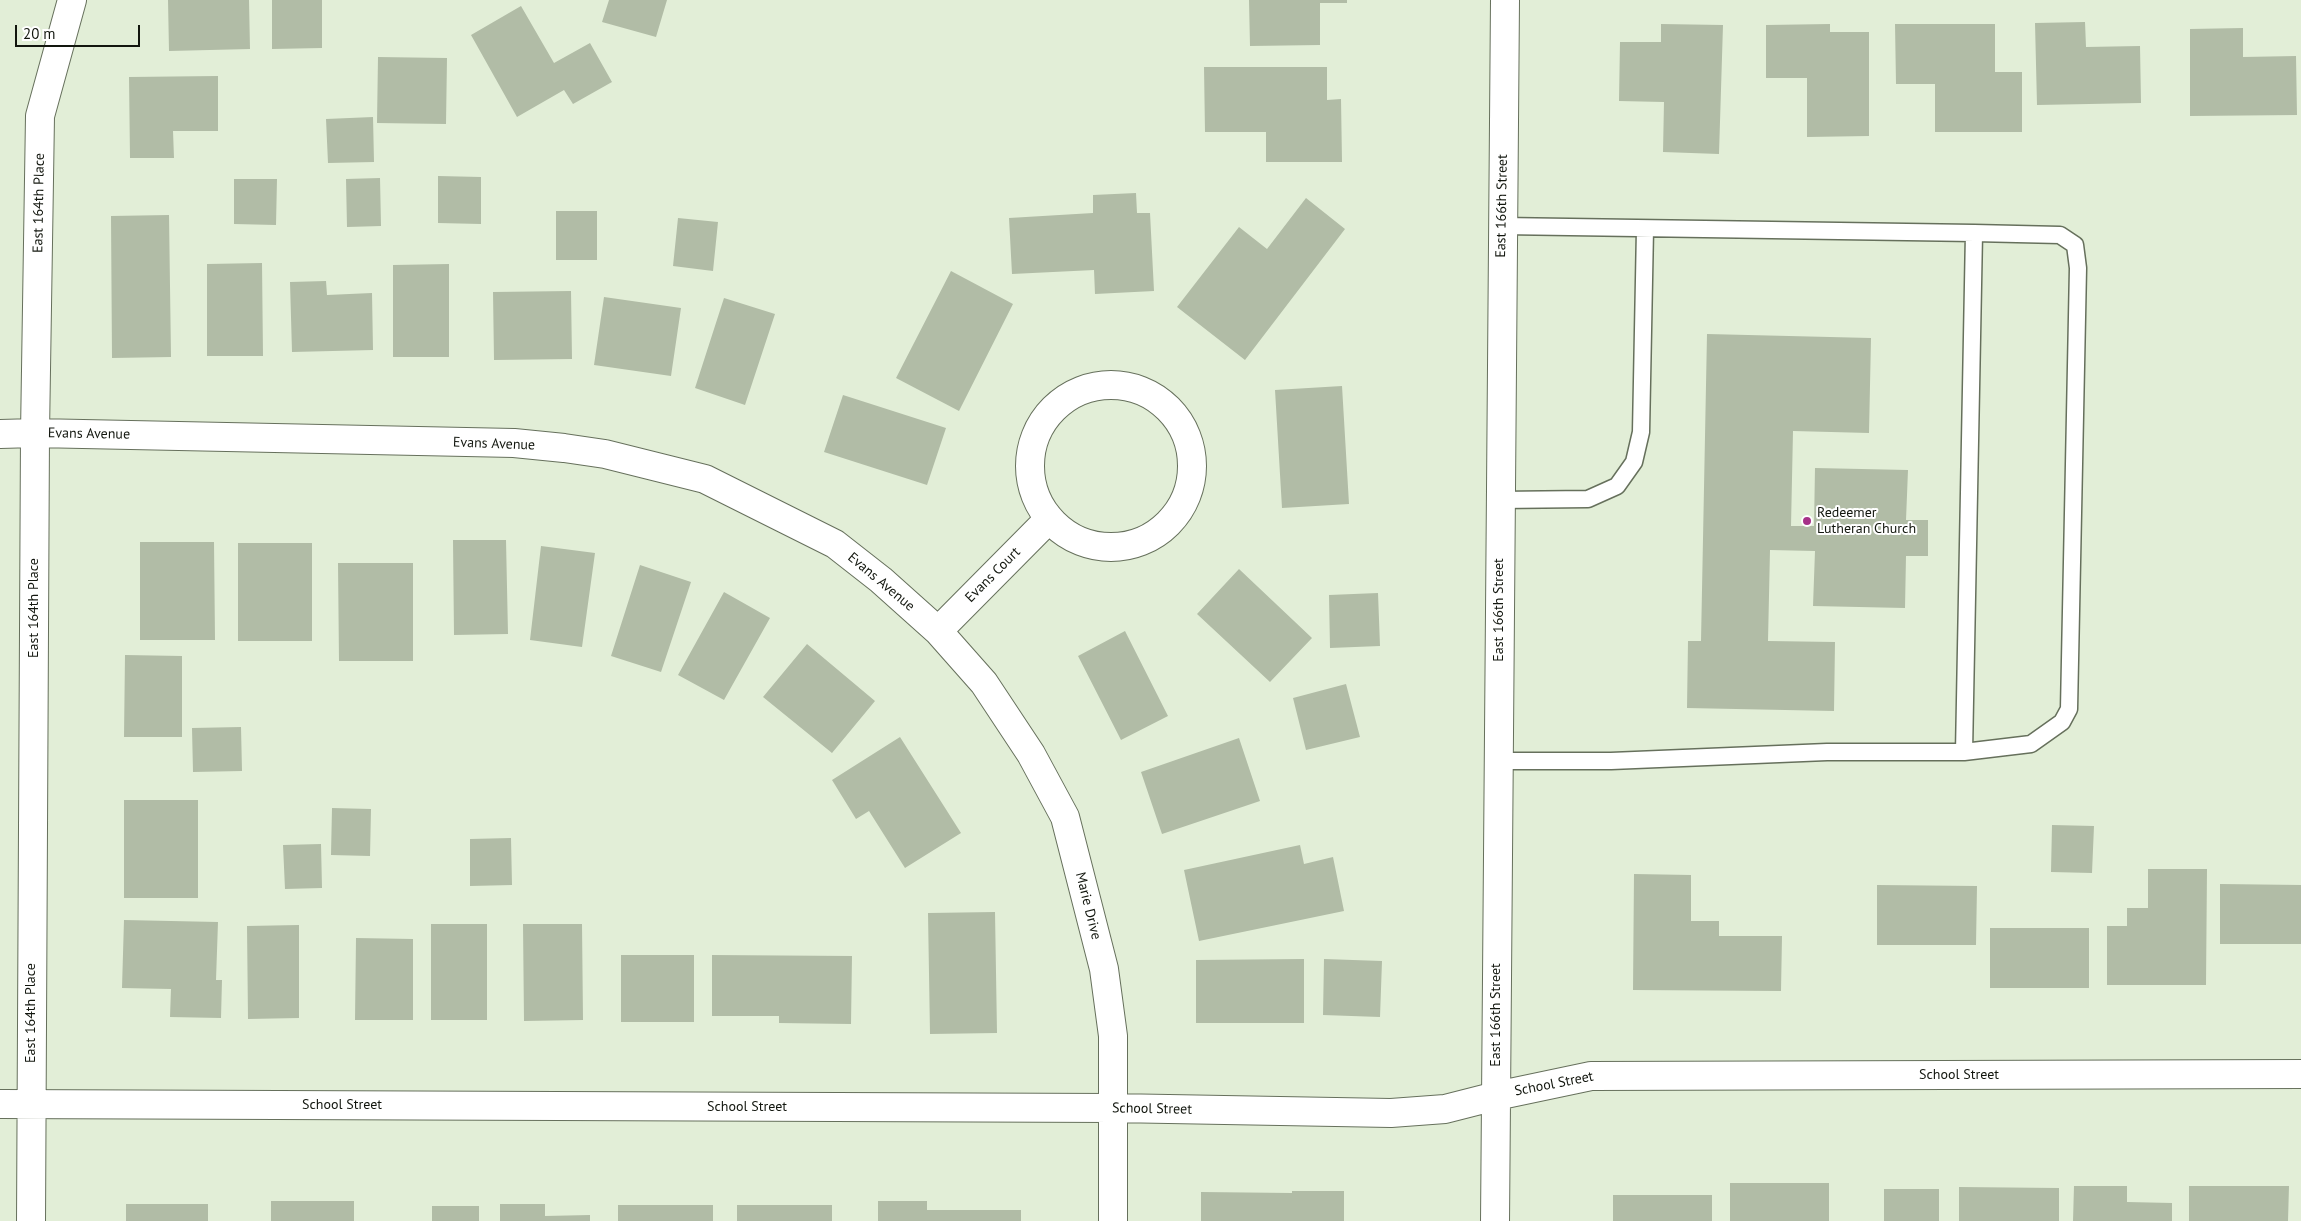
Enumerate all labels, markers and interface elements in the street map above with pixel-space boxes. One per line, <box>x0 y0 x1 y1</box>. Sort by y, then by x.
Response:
scale bar <box>18 15 142 47</box>
text: 20 m <box>23 24 56 43</box>
street label: East 164th Place <box>30 153 48 253</box>
street label: East 166th Street <box>1493 154 1511 258</box>
street label: Evans Avenue <box>48 425 130 443</box>
street label: Evans Avenue <box>453 434 535 454</box>
place label: Redeemer Lutheran Church <box>1817 505 1916 538</box>
marker: Redeemer Lutheran Church <box>1801 515 1813 527</box>
street label: Evans Court <box>962 544 1024 606</box>
street label: Evans Avenue <box>844 549 918 615</box>
street label: East 164th Place <box>26 558 42 658</box>
street label: East 166th Street <box>1491 558 1507 662</box>
street label: Marie Drive <box>1072 871 1104 941</box>
street label: East 164th Place <box>23 963 39 1063</box>
street label: East 166th Street <box>1488 963 1504 1067</box>
street label: School Street <box>1919 1067 1999 1083</box>
street label: School Street <box>1513 1068 1595 1100</box>
street label: School Street <box>302 1097 382 1113</box>
street label: School Street <box>707 1099 787 1115</box>
street label: School Street <box>1112 1100 1192 1118</box>

